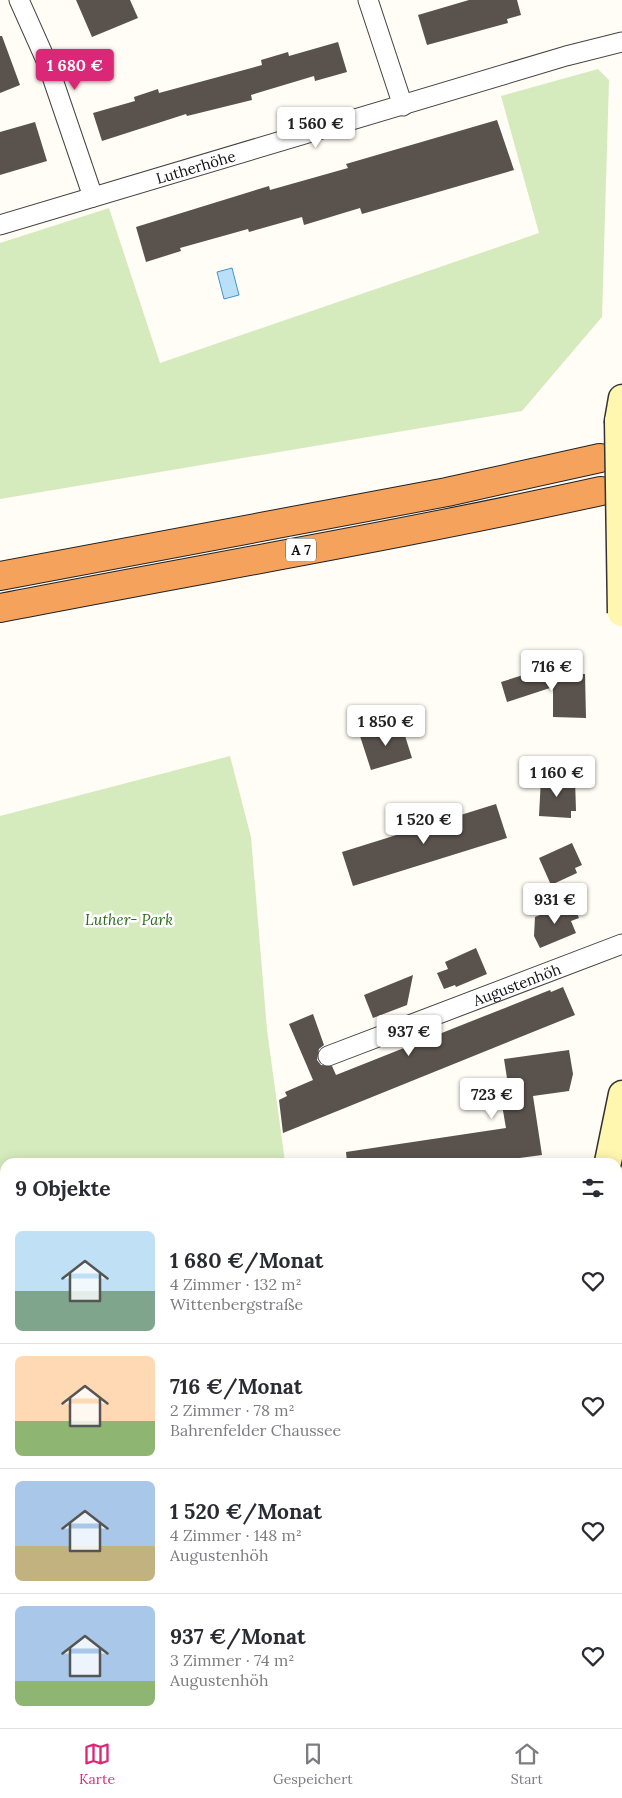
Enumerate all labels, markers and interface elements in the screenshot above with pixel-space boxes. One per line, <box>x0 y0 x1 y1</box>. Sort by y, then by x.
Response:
pin: 1 680 € <box>29 48 121 91</box>
text: 1 680 € <box>47 55 103 75</box>
pin: 1 560 € <box>270 106 362 149</box>
text: 1 560 € <box>288 113 344 133</box>
street label: Lutherhöhe <box>153 146 237 187</box>
road number: A 7 <box>286 538 316 562</box>
pin: 716 € <box>517 650 587 692</box>
text: 716 € <box>532 656 572 676</box>
pin: 1 850 € <box>340 704 432 747</box>
text: 1 850 € <box>358 711 414 731</box>
pin: 1 160 € <box>511 756 603 798</box>
text: 1 160 € <box>530 762 584 782</box>
pin: 1 520 € <box>378 802 470 845</box>
text: 1 520 € <box>396 809 452 829</box>
pin: 931 € <box>520 882 590 925</box>
text: 931 € <box>534 889 576 909</box>
park label: Luther- Park <box>85 910 173 929</box>
street label: Augustenhöh <box>469 959 563 1010</box>
pin: 937 € <box>374 1014 444 1057</box>
text: 937 € <box>388 1021 430 1041</box>
pin: 723 € <box>457 1078 527 1120</box>
text: 723 € <box>471 1084 513 1104</box>
icon: filters <box>579 1174 607 1202</box>
text: 9 Objekte <box>15 1175 111 1202</box>
text: 1 680 €/Monat <box>170 1247 324 1274</box>
icon: home <box>55 1251 115 1311</box>
icon: heart <box>579 1267 607 1295</box>
text: 4 Zimmer · 132 m² <box>170 1274 302 1294</box>
text: Wittenbergstraße <box>170 1294 303 1314</box>
text: 716 €/Monat <box>170 1373 302 1400</box>
icon: home <box>55 1376 115 1436</box>
icon: heart <box>579 1392 607 1420</box>
text: 2 Zimmer · 78 m² <box>170 1400 295 1420</box>
text: Bahrenfelder Chaussee <box>170 1420 341 1440</box>
text: 1 520 €/Monat <box>170 1498 322 1525</box>
icon: home <box>55 1501 115 1561</box>
icon: heart <box>579 1517 607 1545</box>
text: 4 Zimmer · 148 m² <box>170 1525 302 1545</box>
text: Augustenhöh <box>170 1545 268 1565</box>
text: 937 €/Monat <box>170 1623 306 1650</box>
icon: home <box>55 1626 115 1686</box>
icon: heart <box>579 1642 607 1670</box>
text: 3 Zimmer · 74 m² <box>170 1650 294 1670</box>
text: Augustenhöh <box>170 1670 268 1690</box>
tab: Karte <box>79 1740 115 1788</box>
tab: Gespeichert <box>273 1740 353 1788</box>
tab: Start <box>511 1740 543 1788</box>

